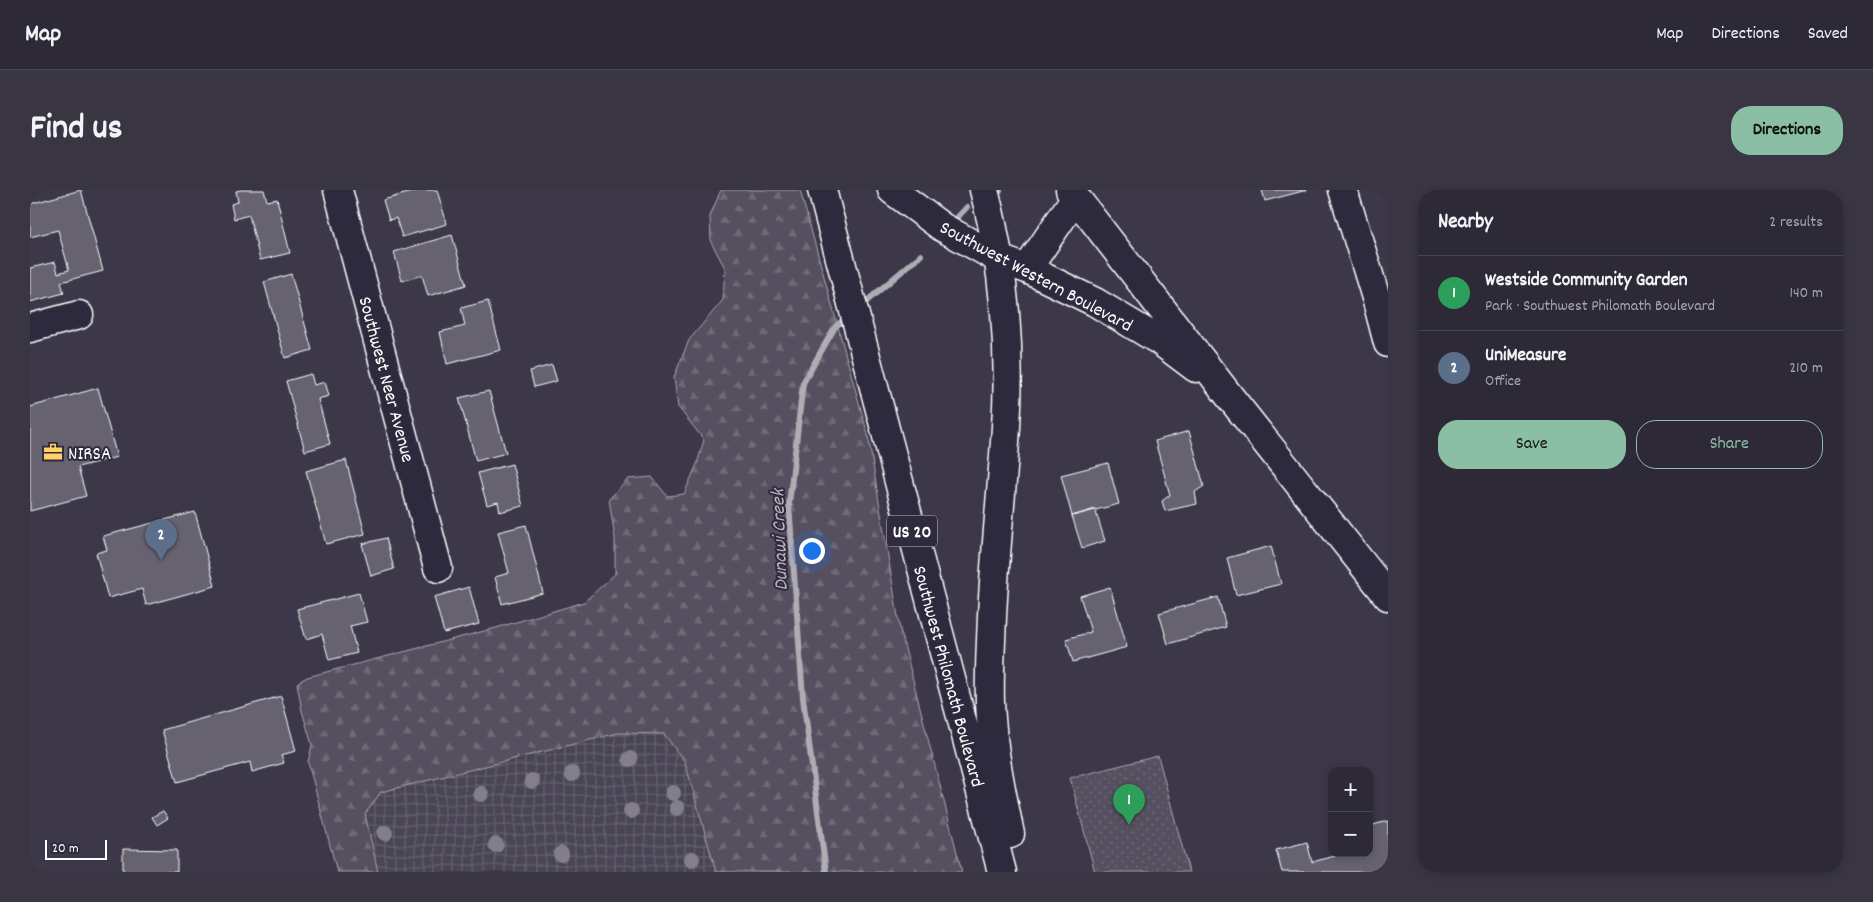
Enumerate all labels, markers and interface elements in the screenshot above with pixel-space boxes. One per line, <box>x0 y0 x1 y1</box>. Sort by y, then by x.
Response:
text: Map <box>25 18 61 52</box>
text: Map <box>1656 22 1683 47</box>
text: Directions <box>1711 22 1780 47</box>
text: Saved <box>1808 22 1848 47</box>
text: Find us <box>30 105 122 155</box>
button: Directions <box>1731 106 1843 155</box>
text: Nearby <box>1438 208 1493 238</box>
text: 2 results <box>1769 211 1823 234</box>
street label: Southwest Western Boulevard <box>934 216 1137 340</box>
text: Westside Community Garden <box>1485 268 1687 295</box>
text: 1 <box>1452 282 1456 305</box>
text: 140 m <box>1789 282 1823 305</box>
street label: Southwest Neer Avenue <box>350 294 420 466</box>
text: Park · Southwest Philomath Boulevard <box>1485 295 1715 318</box>
text: UniMeasure <box>1485 343 1566 370</box>
text: 2 <box>1451 357 1458 380</box>
text: 210 m <box>1789 357 1823 380</box>
text: Office <box>1485 370 1521 393</box>
button: Save <box>1438 420 1626 469</box>
button: Share <box>1636 420 1823 469</box>
office icon: NIRSA <box>42 441 64 463</box>
place label: NIRSA <box>68 442 111 469</box>
water label: Dunawi Creek <box>765 487 797 591</box>
road number: US 20 <box>887 516 937 546</box>
pin: 2 <box>145 519 177 560</box>
your location <box>799 538 825 564</box>
street label: Southwest Philomath Boulevard <box>904 563 989 790</box>
map controls <box>1328 767 1373 857</box>
button: + <box>1328 767 1373 812</box>
pin: 1 <box>1113 784 1145 825</box>
button: − <box>1328 812 1373 857</box>
scale bar <box>45 837 108 860</box>
text: 20 m <box>52 839 79 859</box>

